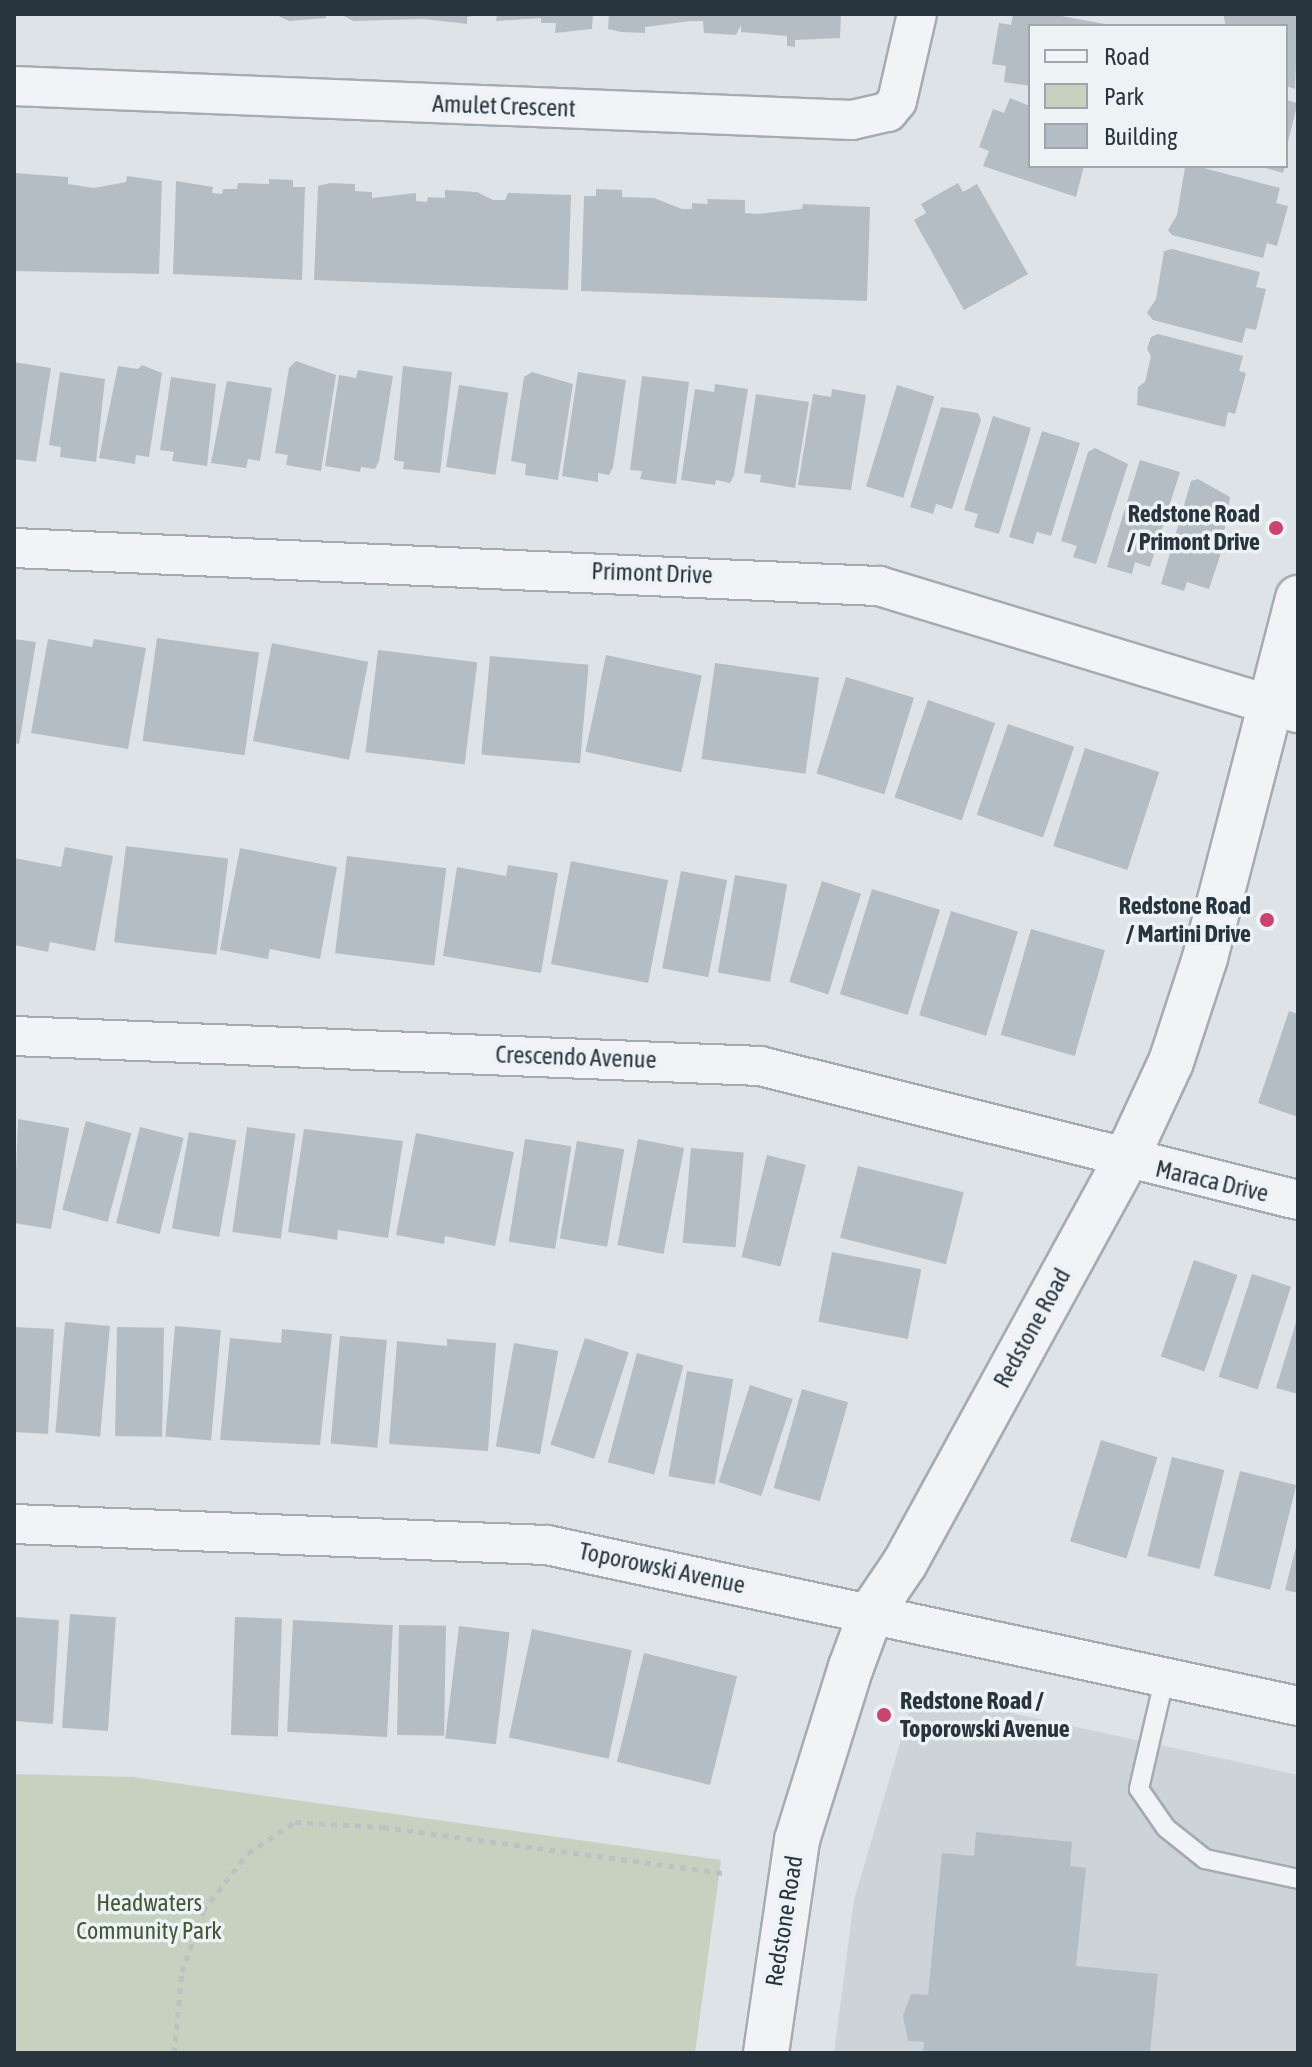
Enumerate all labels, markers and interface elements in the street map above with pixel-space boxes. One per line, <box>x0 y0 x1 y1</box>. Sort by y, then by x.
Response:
legend <box>1028 24 1288 168</box>
text: Road <box>1104 43 1150 70</box>
text: Park <box>1104 83 1144 110</box>
street label: Amulet Crescent <box>432 89 576 123</box>
text: Building <box>1104 123 1177 150</box>
place label: Redstone Road / Primont Drive <box>1127 500 1260 556</box>
marker: Redstone Road / Primont Drive <box>1267 519 1285 537</box>
street label: Primont Drive <box>591 556 713 590</box>
place label: Redstone Road / Martini Drive <box>1119 892 1251 948</box>
marker: Redstone Road / Martini Drive <box>1258 911 1276 929</box>
street label: Crescendo Avenue <box>495 1040 657 1074</box>
street label: Maraca Drive <box>1153 1154 1271 1208</box>
street label: Redstone Road <box>987 1263 1077 1393</box>
street label: Toporowski Avenue <box>576 1536 748 1600</box>
place label: Redstone Road / Toporowski Avenue <box>900 1687 1070 1743</box>
marker: Redstone Road / Toporowski Avenue <box>875 1706 893 1724</box>
street label: Redstone Road <box>759 1853 809 1989</box>
park label: Headwaters Community Park <box>76 1889 222 1945</box>

